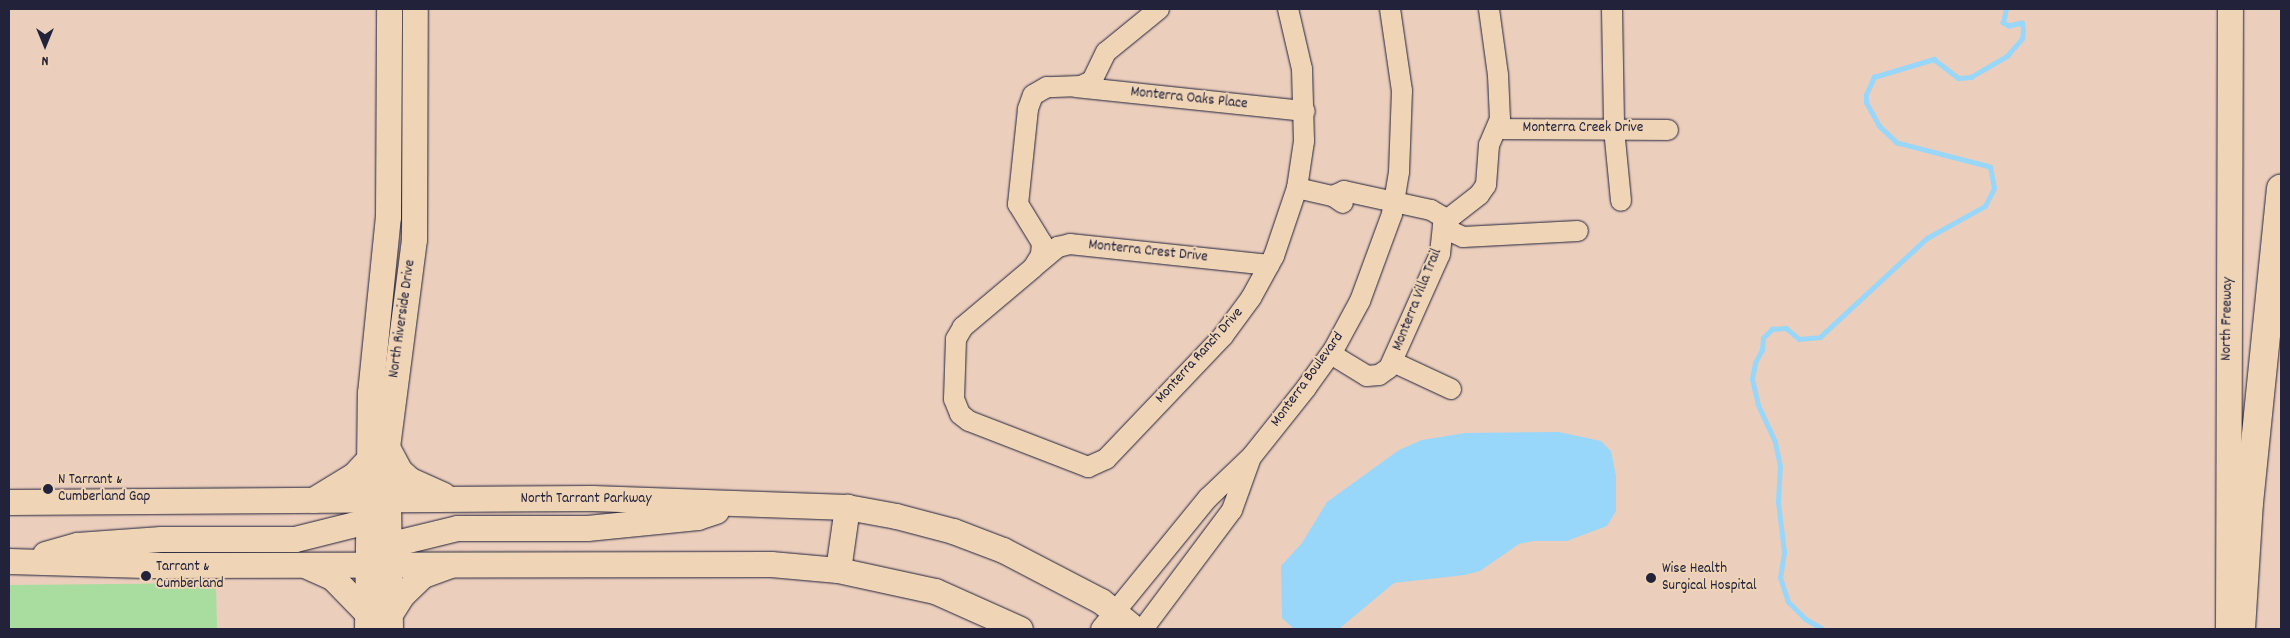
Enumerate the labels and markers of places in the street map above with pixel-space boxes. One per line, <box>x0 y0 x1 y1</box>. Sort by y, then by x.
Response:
place label: N Tarrant & Cumberland Gap <box>58 471 150 506</box>
marker: N Tarrant & Cumberland Gap <box>42 483 54 495</box>
place label: Tarrant & Cumberland <box>156 558 223 593</box>
place label: Wise Health Surgical Hospital <box>1662 560 1756 595</box>
marker: Tarrant & Cumberland <box>140 570 152 582</box>
marker: Wise Health Surgical Hospital <box>1644 571 1658 585</box>

